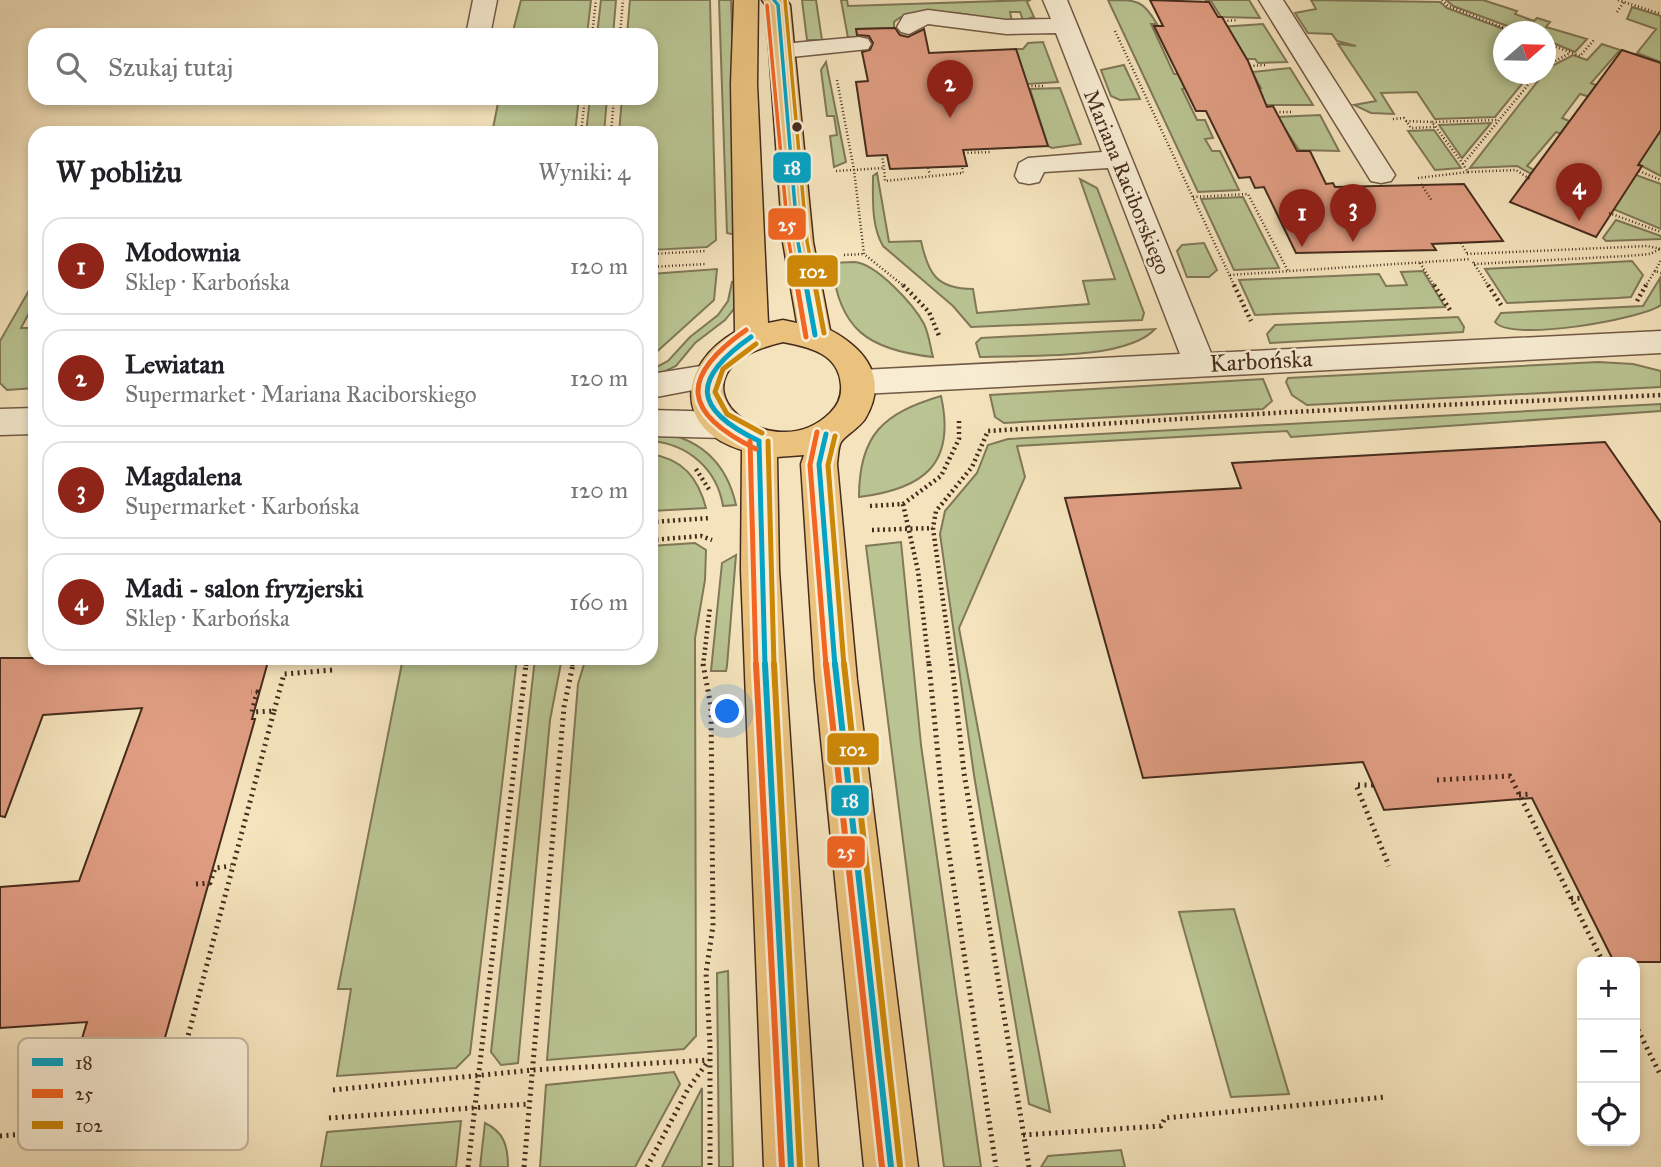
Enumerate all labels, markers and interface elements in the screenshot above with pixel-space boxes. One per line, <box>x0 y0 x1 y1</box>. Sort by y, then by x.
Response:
north arrow <box>1493 21 1556 84</box>
search box <box>28 28 658 105</box>
icon: search <box>52 48 90 86</box>
text: Szukaj tutaj <box>108 51 233 83</box>
pin: 2 <box>927 60 973 118</box>
street label: Mariana Raciborskiego <box>1078 86 1176 278</box>
unlabelled marker <box>790 120 804 134</box>
line badge: 18 <box>772 151 812 184</box>
text: W pobliżu <box>56 154 182 190</box>
text: 18 <box>783 156 801 179</box>
text: Wyniki: 4 <box>538 158 630 186</box>
pin: 4 <box>1556 163 1602 221</box>
pin: 3 <box>1330 184 1376 242</box>
pin: 1 <box>1279 189 1325 247</box>
line badge: 25 <box>767 207 807 241</box>
text: 25 <box>778 213 796 236</box>
text: Modownia <box>125 236 240 268</box>
text: 1 <box>76 252 86 280</box>
text: 120 m <box>570 252 628 280</box>
line badge: 102 <box>786 254 839 288</box>
text: 102 <box>799 260 828 283</box>
text: Sklep · Karbońska <box>125 268 290 296</box>
street label: Karbońska <box>1209 343 1314 379</box>
text: Lewiatan <box>125 348 224 380</box>
text: 2 <box>75 364 87 392</box>
text: 120 m <box>570 364 628 392</box>
text: Supermarket · Mariana Raciborskiego <box>125 380 477 408</box>
text: Magdalena <box>125 460 242 492</box>
text: 3 <box>76 476 86 504</box>
text: 120 m <box>570 476 628 504</box>
text: Supermarket · Karbońska <box>125 492 360 520</box>
text: Madi - salon fryzjerski <box>125 572 363 604</box>
text: 4 <box>75 588 87 616</box>
text: 160 m <box>570 588 628 616</box>
text: Sklep · Karbońska <box>125 604 290 632</box>
your location <box>710 694 744 728</box>
line badge: 102 <box>826 732 880 766</box>
text: 102 <box>839 738 868 761</box>
line badge: 18 <box>830 784 870 817</box>
text: 18 <box>841 789 859 812</box>
line badge: 25 <box>826 835 866 869</box>
text: 25 <box>837 840 855 863</box>
map controls <box>1577 957 1640 1146</box>
button: + <box>1577 957 1640 1020</box>
button: − <box>1577 1020 1640 1083</box>
legend <box>18 1038 248 1150</box>
text: 18 <box>75 1051 93 1074</box>
text: 25 <box>75 1082 93 1105</box>
button: locate <box>1577 1083 1640 1146</box>
text: 102 <box>75 1114 103 1137</box>

